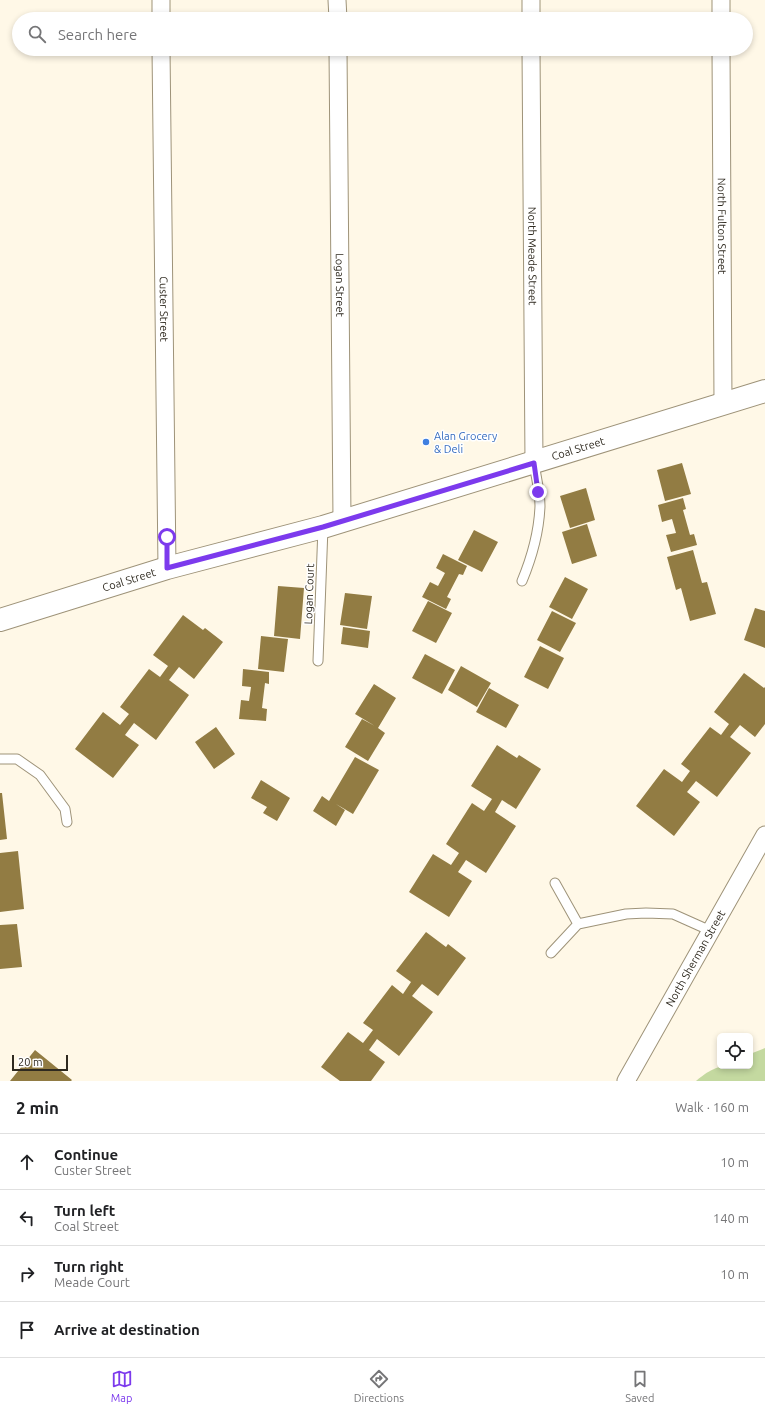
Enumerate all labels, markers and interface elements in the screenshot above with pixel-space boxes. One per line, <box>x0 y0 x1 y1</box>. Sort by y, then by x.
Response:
search box <box>12 12 753 56</box>
icon: search <box>26 23 48 45</box>
text: Search here <box>58 26 137 43</box>
street label: North Fulton Street <box>716 178 728 275</box>
street label: North Meade Street <box>526 207 539 306</box>
street label: Logan Street <box>334 253 346 318</box>
street label: Custer Street <box>158 276 170 343</box>
place label: Alan Grocery & Deli <box>434 430 498 455</box>
street label: Coal Street <box>550 435 607 462</box>
marker: Alan Grocery & Deli <box>421 437 431 447</box>
route end <box>529 483 547 501</box>
route start <box>158 528 176 546</box>
street label: Logan Court <box>302 563 316 625</box>
street label: Coal Street <box>101 566 158 594</box>
street label: North Sherman Street <box>663 907 728 1008</box>
map controls <box>717 1033 753 1069</box>
button: locate <box>717 1033 753 1069</box>
scale bar <box>12 1053 68 1072</box>
text: 20 m <box>18 1056 42 1068</box>
text: 2 min <box>16 1098 59 1117</box>
text: Walk · 160 m <box>675 1100 749 1114</box>
text: Continue <box>54 1146 118 1163</box>
icon: ahead <box>16 1151 38 1173</box>
text: 10 m <box>720 1155 749 1169</box>
text: Custer Street <box>54 1163 131 1177</box>
text: Turn left <box>54 1202 115 1219</box>
icon: left <box>16 1207 38 1229</box>
text: 140 m <box>713 1211 749 1225</box>
text: Coal Street <box>54 1219 119 1233</box>
text: Turn right <box>54 1258 124 1275</box>
icon: right <box>16 1263 38 1285</box>
text: 10 m <box>720 1267 749 1281</box>
text: Meade Court <box>54 1275 130 1289</box>
icon: arrive <box>16 1319 38 1341</box>
text: Arrive at destination <box>54 1321 200 1338</box>
tab: Map <box>111 1368 133 1404</box>
tab: Directions <box>354 1368 404 1404</box>
tab: Saved <box>625 1368 654 1404</box>

